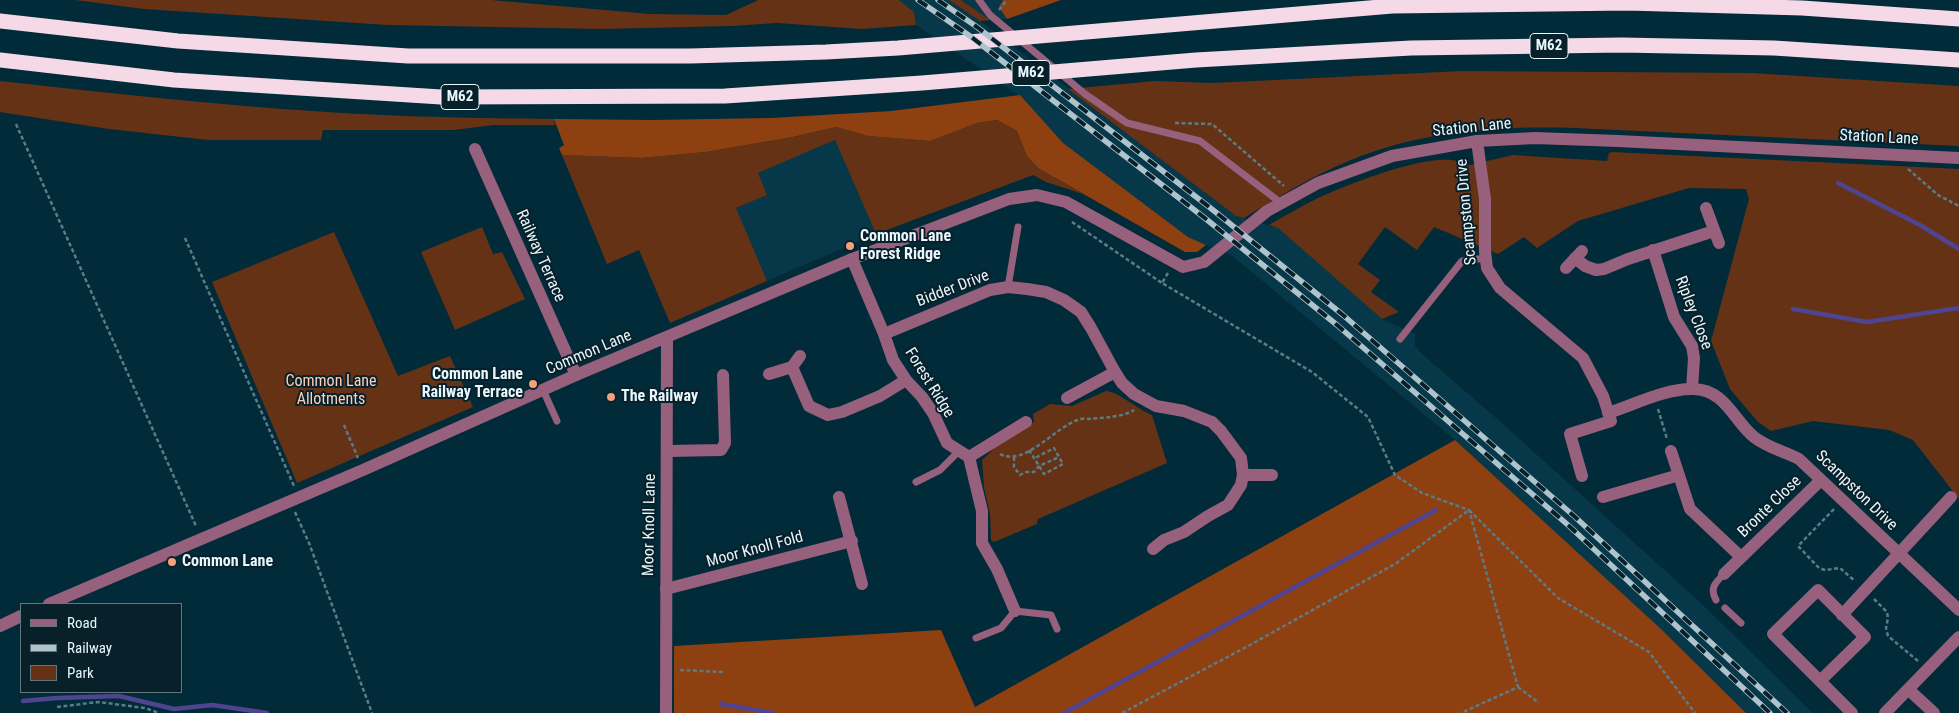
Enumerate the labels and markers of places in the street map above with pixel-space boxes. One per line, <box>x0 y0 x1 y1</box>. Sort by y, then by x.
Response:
place label: Common Lane Forest Ridge <box>860 227 951 265</box>
marker: Common Lane Forest Ridge <box>844 240 856 252</box>
place label: Common Lane Railway Terrace <box>422 365 523 403</box>
marker: Common Lane Railway Terrace <box>527 378 539 390</box>
place label: The Railway <box>621 387 698 407</box>
marker: The Railway <box>605 391 617 403</box>
place label: Common Lane <box>182 552 273 572</box>
marker: Common Lane <box>166 556 178 568</box>

